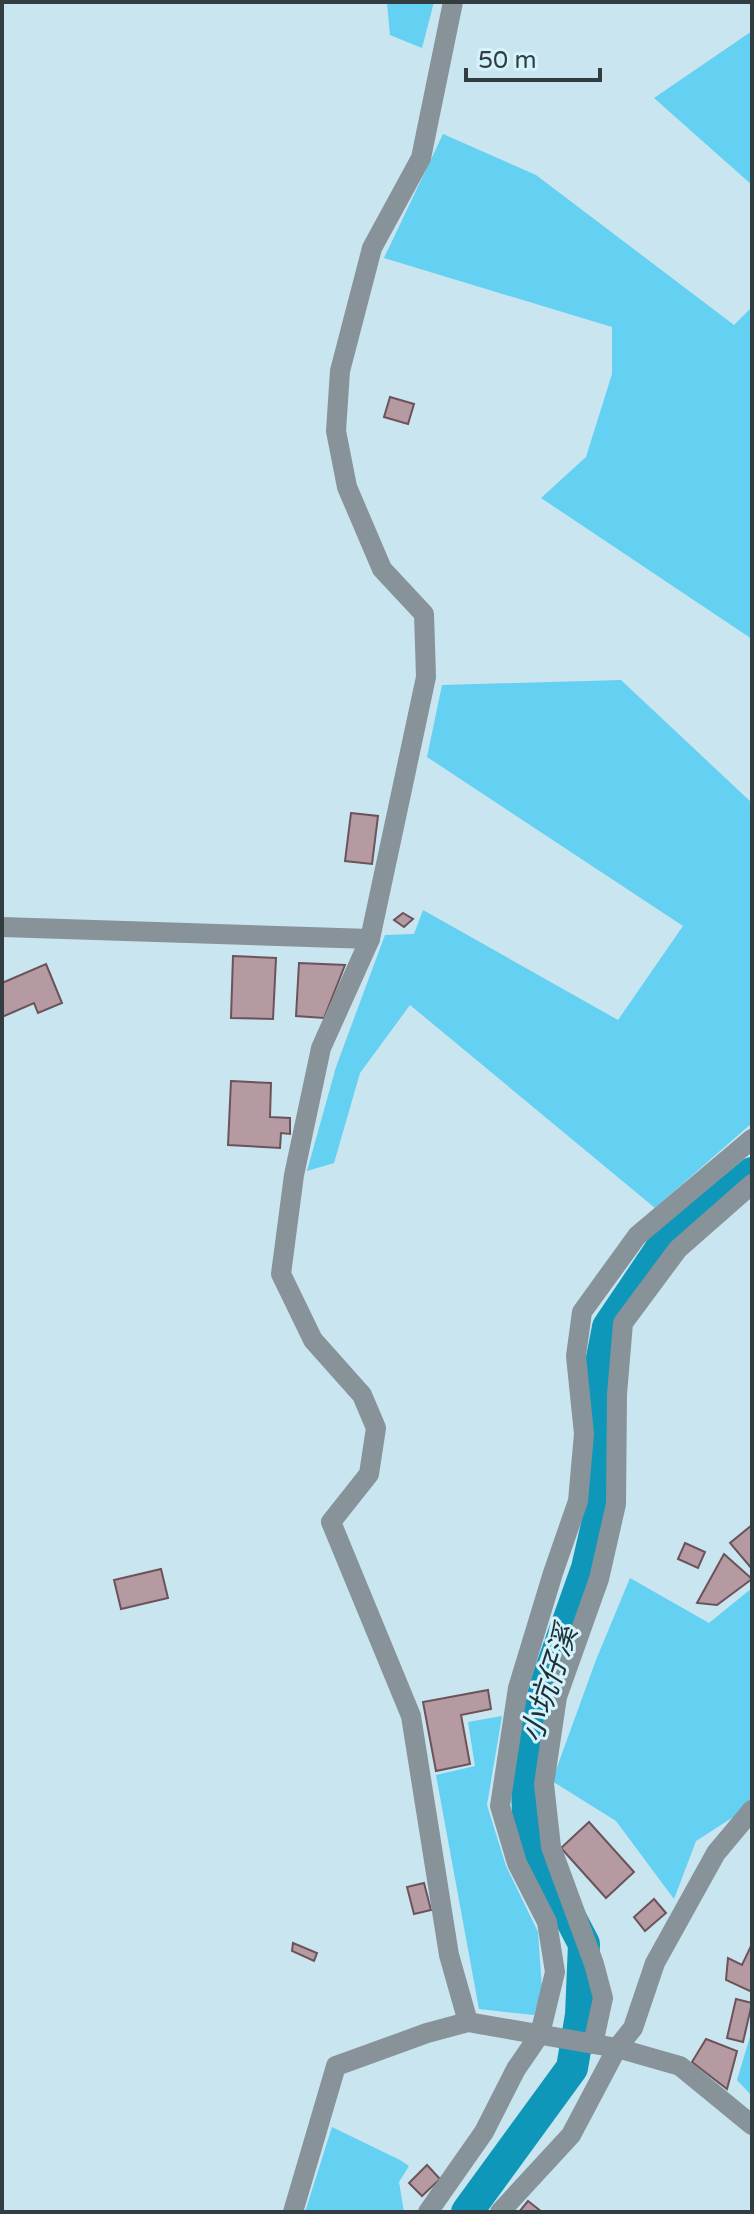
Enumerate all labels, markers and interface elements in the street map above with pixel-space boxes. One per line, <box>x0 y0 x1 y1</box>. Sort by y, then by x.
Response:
scale bar <box>466 32 600 82</box>
text: 50 m <box>478 46 536 75</box>
water label: 小坑仔溪 <box>513 1618 587 1747</box>

